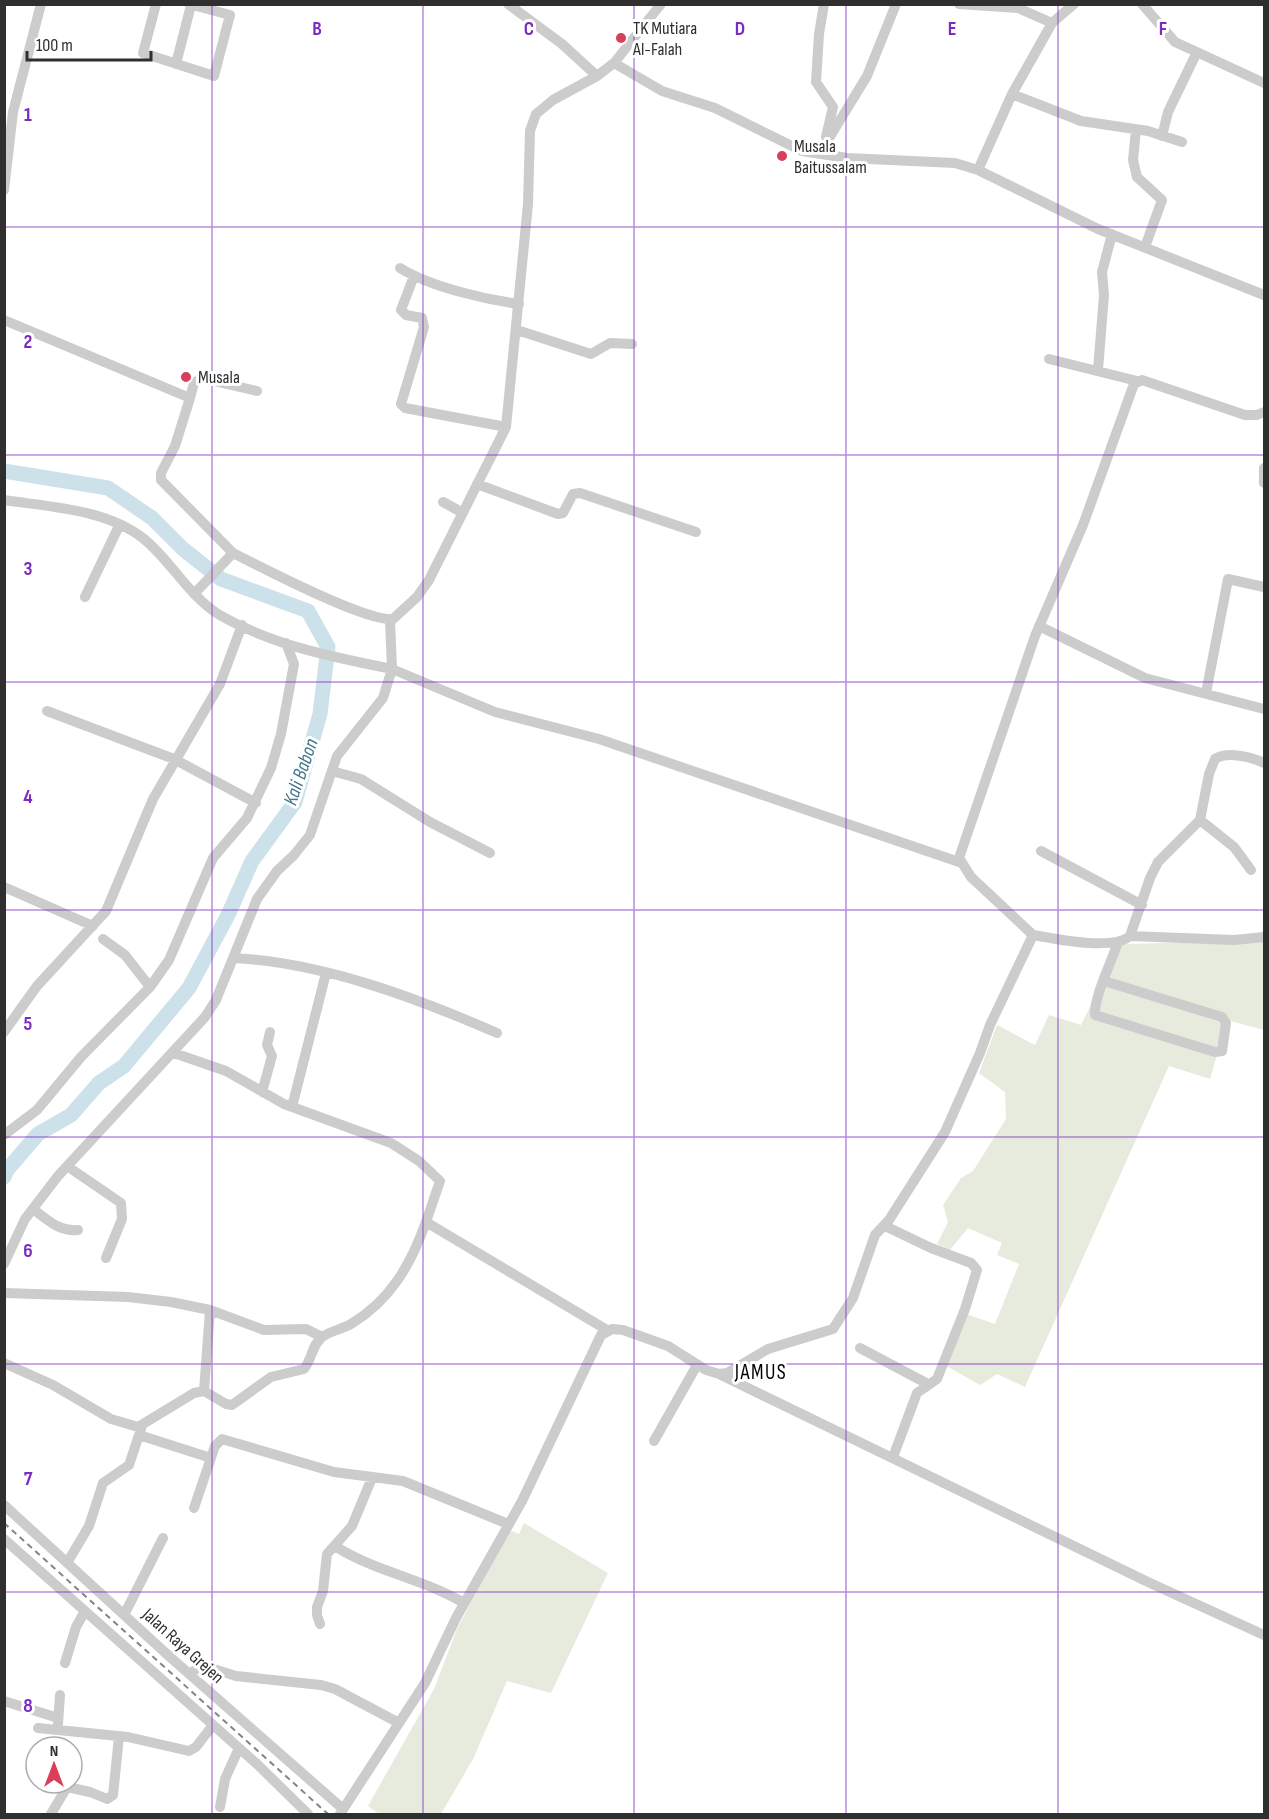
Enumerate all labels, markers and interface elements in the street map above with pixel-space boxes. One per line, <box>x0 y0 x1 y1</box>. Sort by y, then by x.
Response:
text: B <box>312 17 322 41</box>
text: C <box>524 17 534 41</box>
text: D <box>735 17 745 41</box>
text: E <box>948 17 956 41</box>
text: F <box>1159 17 1167 41</box>
place label: TK Mutiara Al-Falah <box>632 18 697 60</box>
scale bar <box>27 24 152 62</box>
marker: TK Mutiara Al-Falah <box>614 31 628 45</box>
text: 100 m <box>36 35 73 56</box>
text: 1 <box>24 103 32 127</box>
place label: Musala Baitussalam <box>794 136 867 178</box>
marker: Musala Baitussalam <box>775 149 789 163</box>
text: 2 <box>24 330 32 354</box>
place label: Musala <box>198 367 240 388</box>
marker: Musala <box>179 370 193 384</box>
text: 3 <box>24 557 33 581</box>
water label: Kali Babon <box>278 736 324 808</box>
text: 4 <box>23 785 33 809</box>
text: 5 <box>24 1012 33 1036</box>
text: 6 <box>23 1239 33 1263</box>
district label: JAMUS <box>734 1360 787 1385</box>
text: 7 <box>24 1467 33 1491</box>
street label: Jalan Raya Grejen <box>137 1603 228 1688</box>
text: 8 <box>23 1694 33 1718</box>
north arrow <box>24 1735 84 1795</box>
text: N <box>50 1742 58 1761</box>

